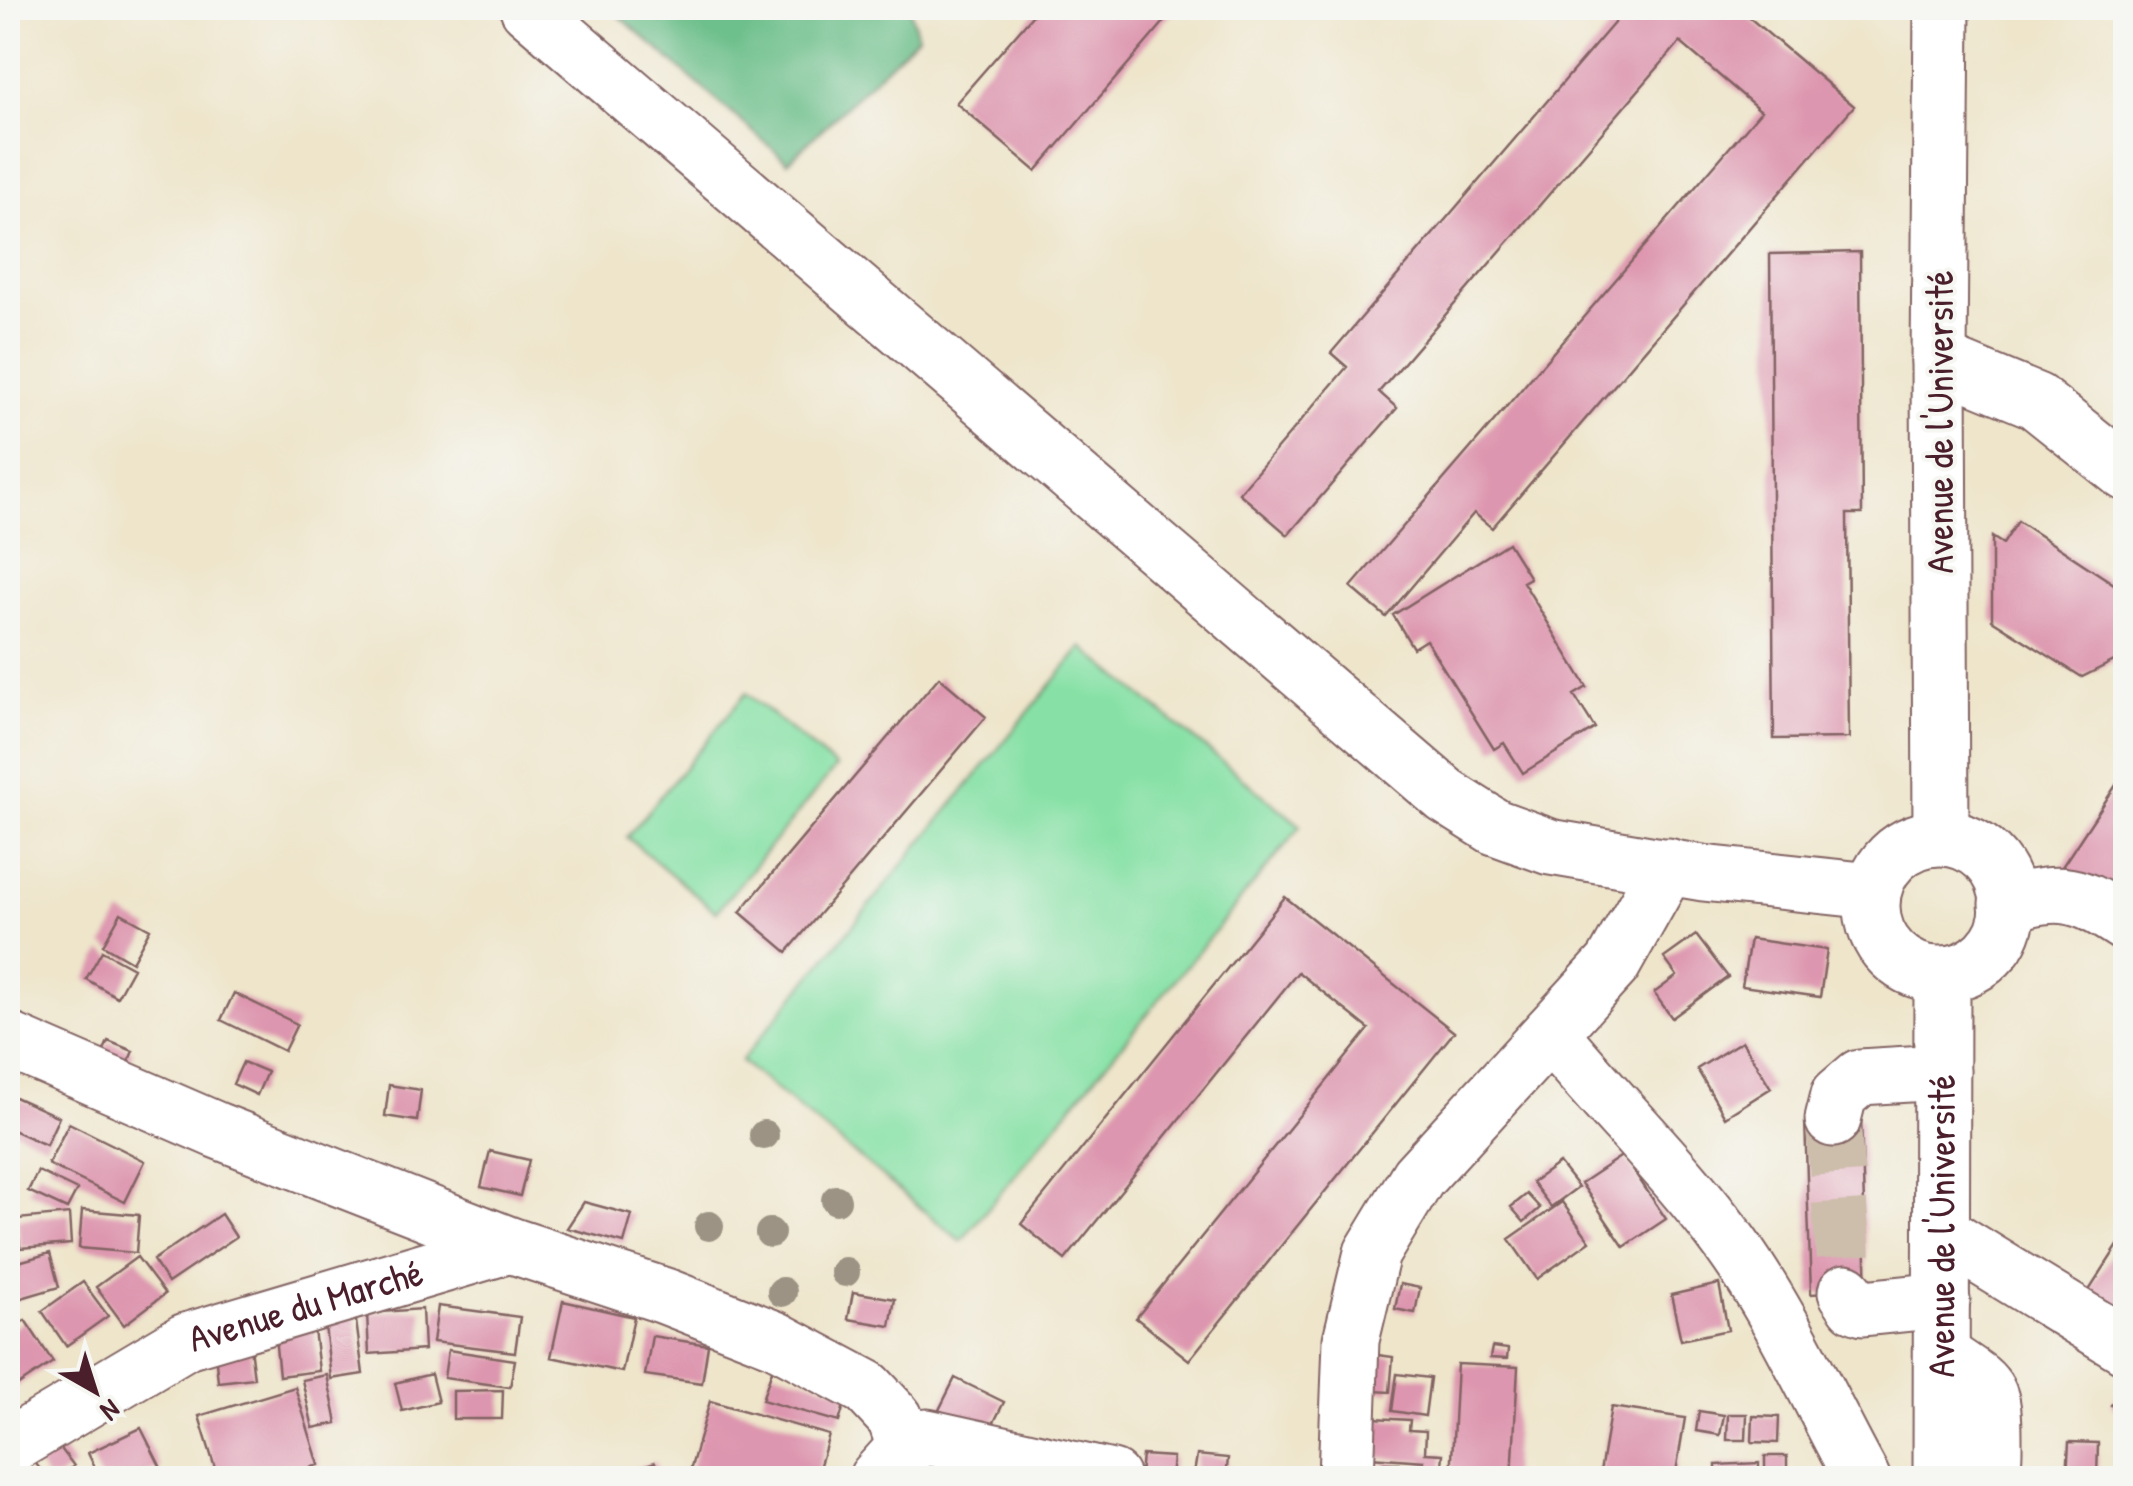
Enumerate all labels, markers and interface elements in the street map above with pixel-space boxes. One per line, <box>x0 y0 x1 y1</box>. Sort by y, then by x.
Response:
street label: Avenue de l'Université <box>1913 270 1965 574</box>
street label: Avenue de l'Université <box>1914 1074 1967 1378</box>
street label: Avenue du Marché <box>182 1245 429 1364</box>
north arrow <box>45 1341 145 1441</box>
text: N <box>93 1391 128 1430</box>

